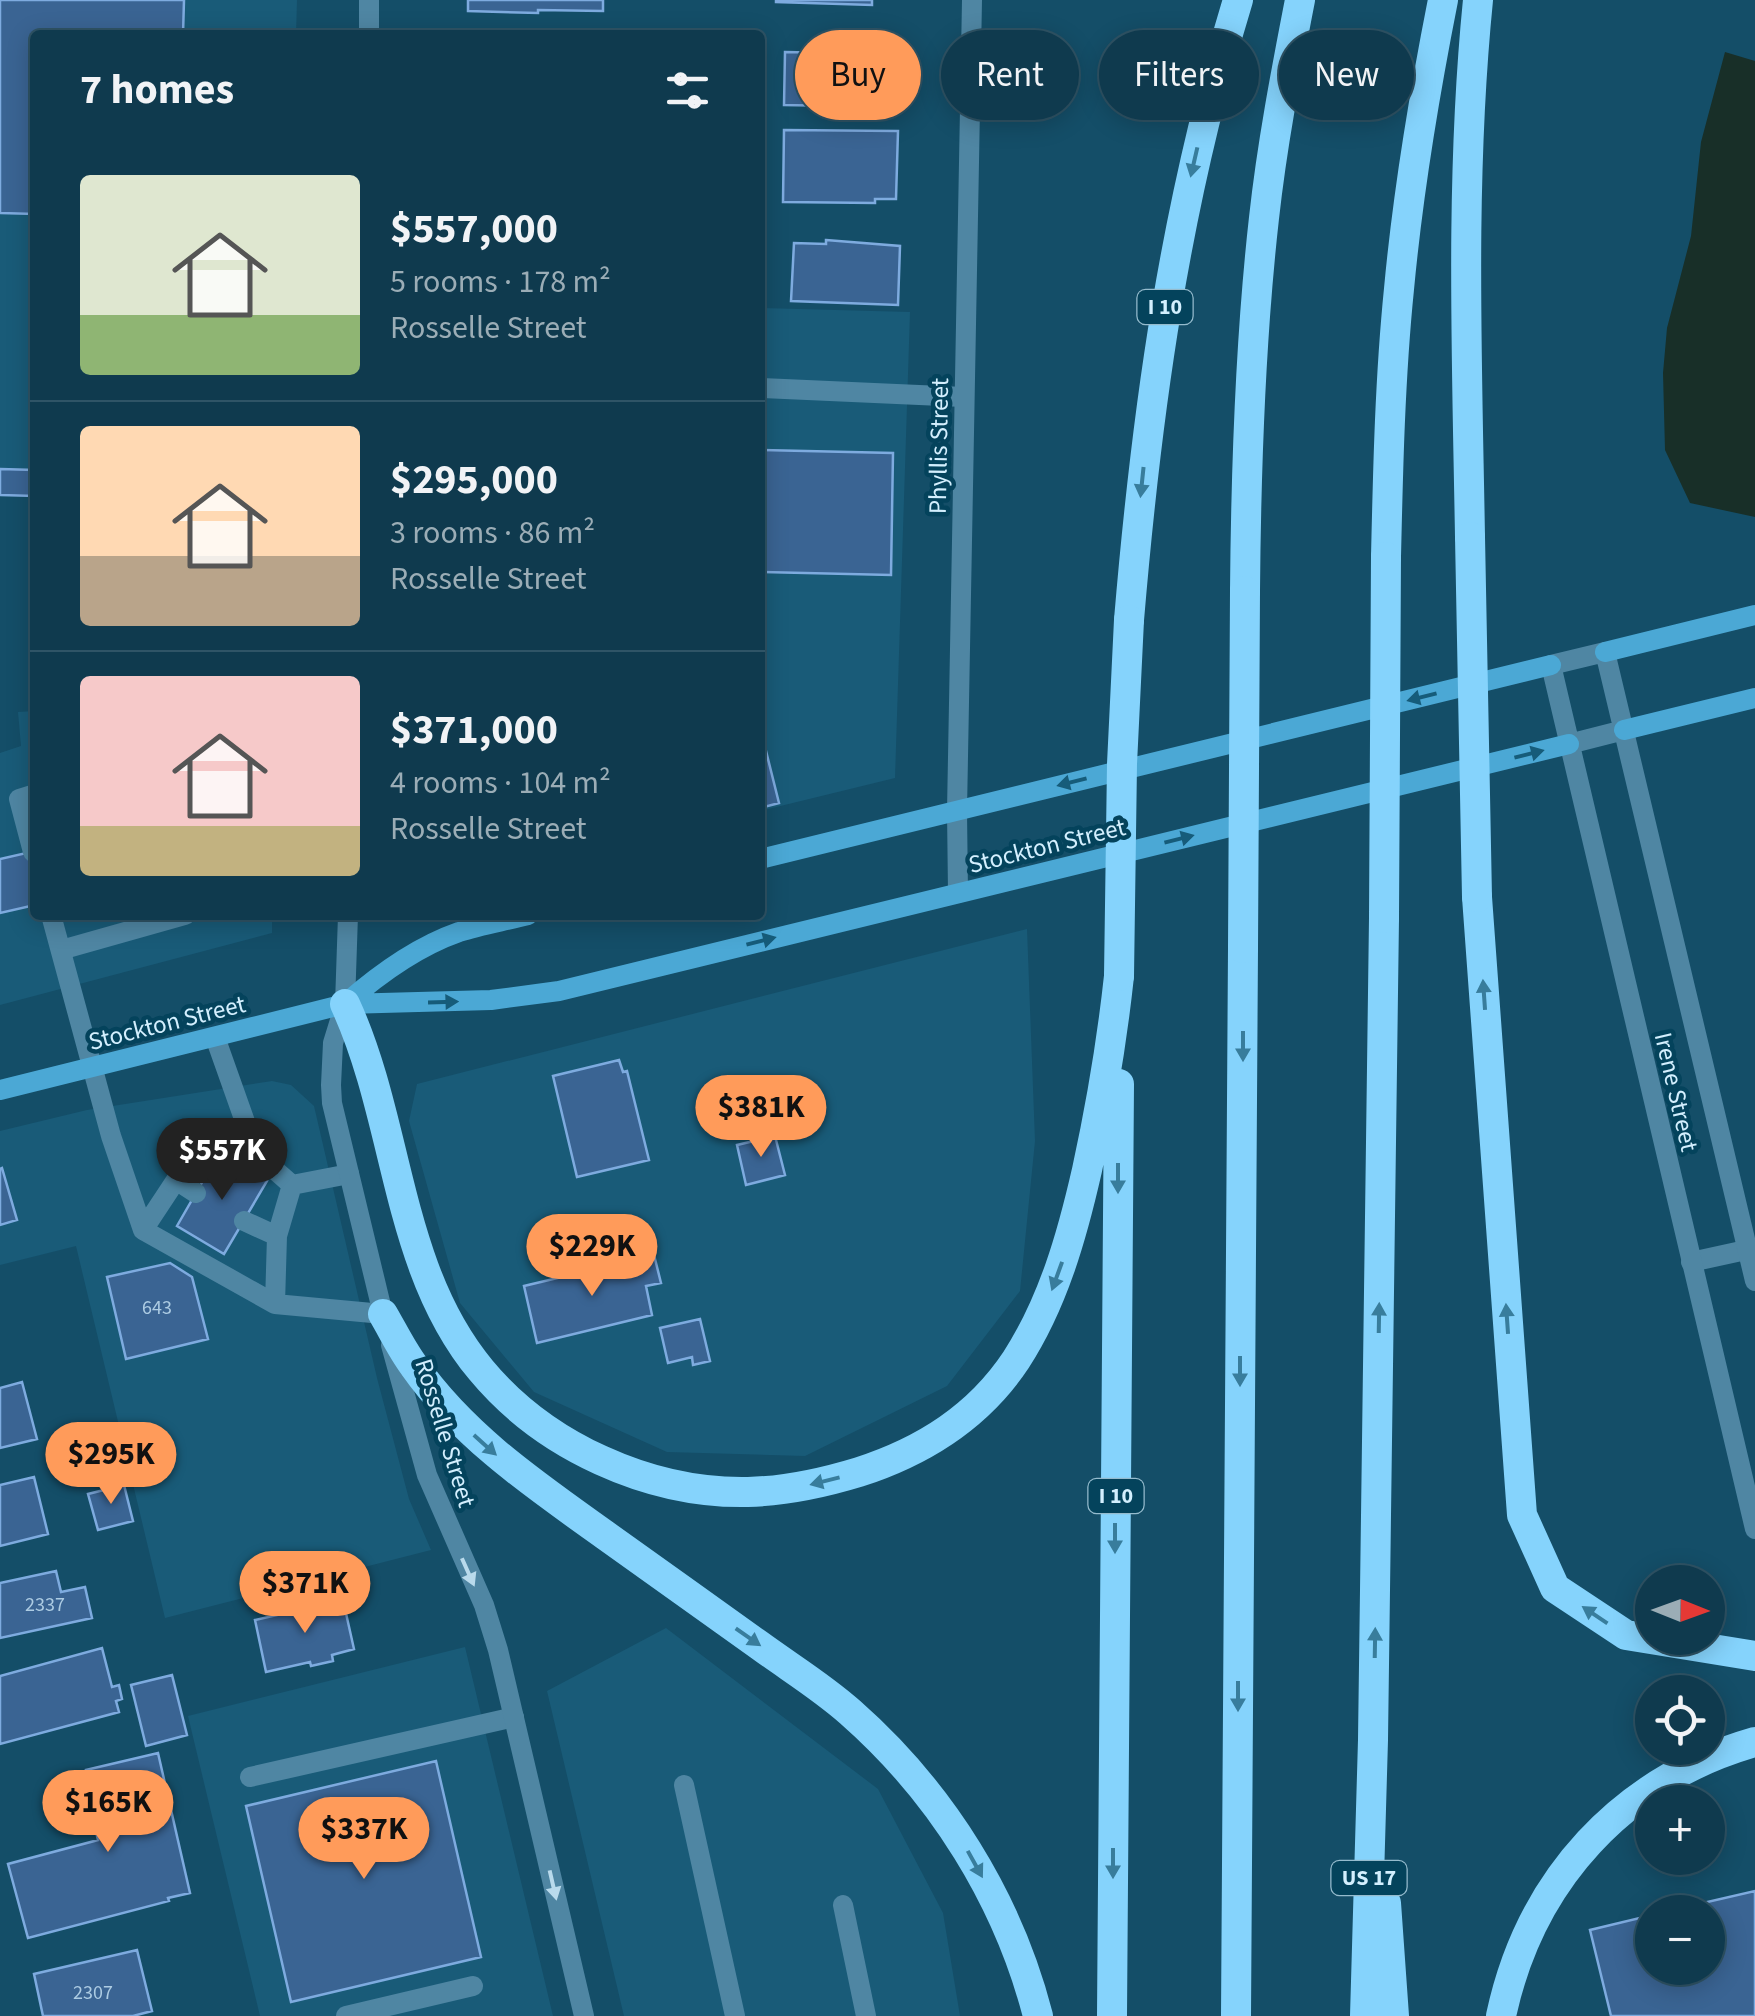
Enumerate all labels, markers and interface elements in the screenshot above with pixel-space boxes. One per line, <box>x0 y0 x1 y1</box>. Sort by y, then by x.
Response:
chip: Buy <box>795 30 921 120</box>
chip: Rent <box>941 30 1079 120</box>
chip: Filters <box>1099 30 1259 120</box>
chip: New <box>1279 30 1414 120</box>
text: 7 homes <box>80 60 234 120</box>
icon: filters <box>660 63 715 118</box>
one-way arrow <box>1186 147 1201 178</box>
text: $557,000 <box>390 199 558 259</box>
icon: home <box>160 215 280 335</box>
text: 5 rooms · 178 m² <box>390 259 611 305</box>
road number: I 10 <box>1138 290 1192 324</box>
text: Rosselle Street <box>390 305 587 351</box>
street label: Phyllis Street <box>920 377 958 515</box>
text: $295,000 <box>390 450 558 510</box>
icon: home <box>160 466 280 586</box>
one-way arrow <box>1134 467 1150 499</box>
text: 3 rooms · 86 m² <box>390 510 595 556</box>
text: Rosselle Street <box>390 556 587 602</box>
one-way arrow <box>1406 689 1437 705</box>
text: $371,000 <box>390 700 558 760</box>
icon: home <box>160 716 280 836</box>
one-way arrow <box>1514 746 1545 761</box>
text: 4 rooms · 104 m² <box>390 760 611 806</box>
one-way arrow <box>1056 775 1087 790</box>
text: Rosselle Street <box>390 806 587 852</box>
street label: Stockton Street <box>965 809 1130 883</box>
one-way arrow <box>1164 831 1195 847</box>
one-way arrow <box>746 933 777 948</box>
one-way arrow <box>1475 979 1491 1010</box>
street label: Stockton Street <box>85 986 250 1060</box>
one-way arrow <box>427 993 459 1009</box>
street label: Irene Street <box>1645 1029 1707 1156</box>
one-way arrow <box>1234 1030 1250 1062</box>
pin: $381K <box>691 1075 831 1160</box>
text: $381K <box>717 1084 805 1130</box>
pin: $557K <box>152 1118 292 1203</box>
text: $557K <box>178 1127 266 1173</box>
one-way arrow <box>1110 1163 1126 1195</box>
pin: $229K <box>522 1214 662 1299</box>
text: $229K <box>548 1223 636 1269</box>
one-way arrow <box>1049 1262 1064 1292</box>
house number: 643 <box>142 1294 172 1322</box>
one-way arrow <box>1371 1301 1387 1333</box>
one-way arrow <box>1499 1303 1515 1335</box>
street label: Rosselle Street <box>405 1354 485 1512</box>
one-way arrow <box>1232 1355 1248 1387</box>
pin: $295K <box>41 1422 181 1507</box>
text: $295K <box>67 1431 155 1477</box>
one-way arrow <box>472 1433 497 1455</box>
one-way arrow <box>809 1474 840 1489</box>
road number: I 10 <box>1088 1479 1144 1513</box>
one-way arrow <box>1107 1523 1123 1555</box>
pin: $371K <box>235 1551 375 1636</box>
one-way arrow <box>460 1558 477 1587</box>
text: $371K <box>261 1560 349 1606</box>
north arrow <box>1635 1565 1725 1655</box>
map controls <box>1635 1565 1725 1985</box>
house number: 2337 <box>25 1591 65 1619</box>
one-way arrow <box>1582 1606 1609 1625</box>
one-way arrow <box>1367 1626 1383 1658</box>
one-way arrow <box>734 1627 761 1646</box>
button: locate <box>1635 1675 1725 1765</box>
one-way arrow <box>1229 1680 1245 1712</box>
pin: $165K <box>38 1770 178 1855</box>
text: $165K <box>64 1779 152 1825</box>
button: + <box>1635 1785 1725 1875</box>
pin: $337K <box>294 1797 434 1882</box>
text: $337K <box>320 1806 408 1852</box>
one-way arrow <box>1105 1848 1121 1880</box>
one-way arrow <box>966 1850 984 1878</box>
road number: US 17 <box>1332 1861 1406 1895</box>
one-way arrow <box>546 1870 561 1901</box>
button: − <box>1635 1895 1725 1985</box>
house number: 2307 <box>73 1979 113 2007</box>

